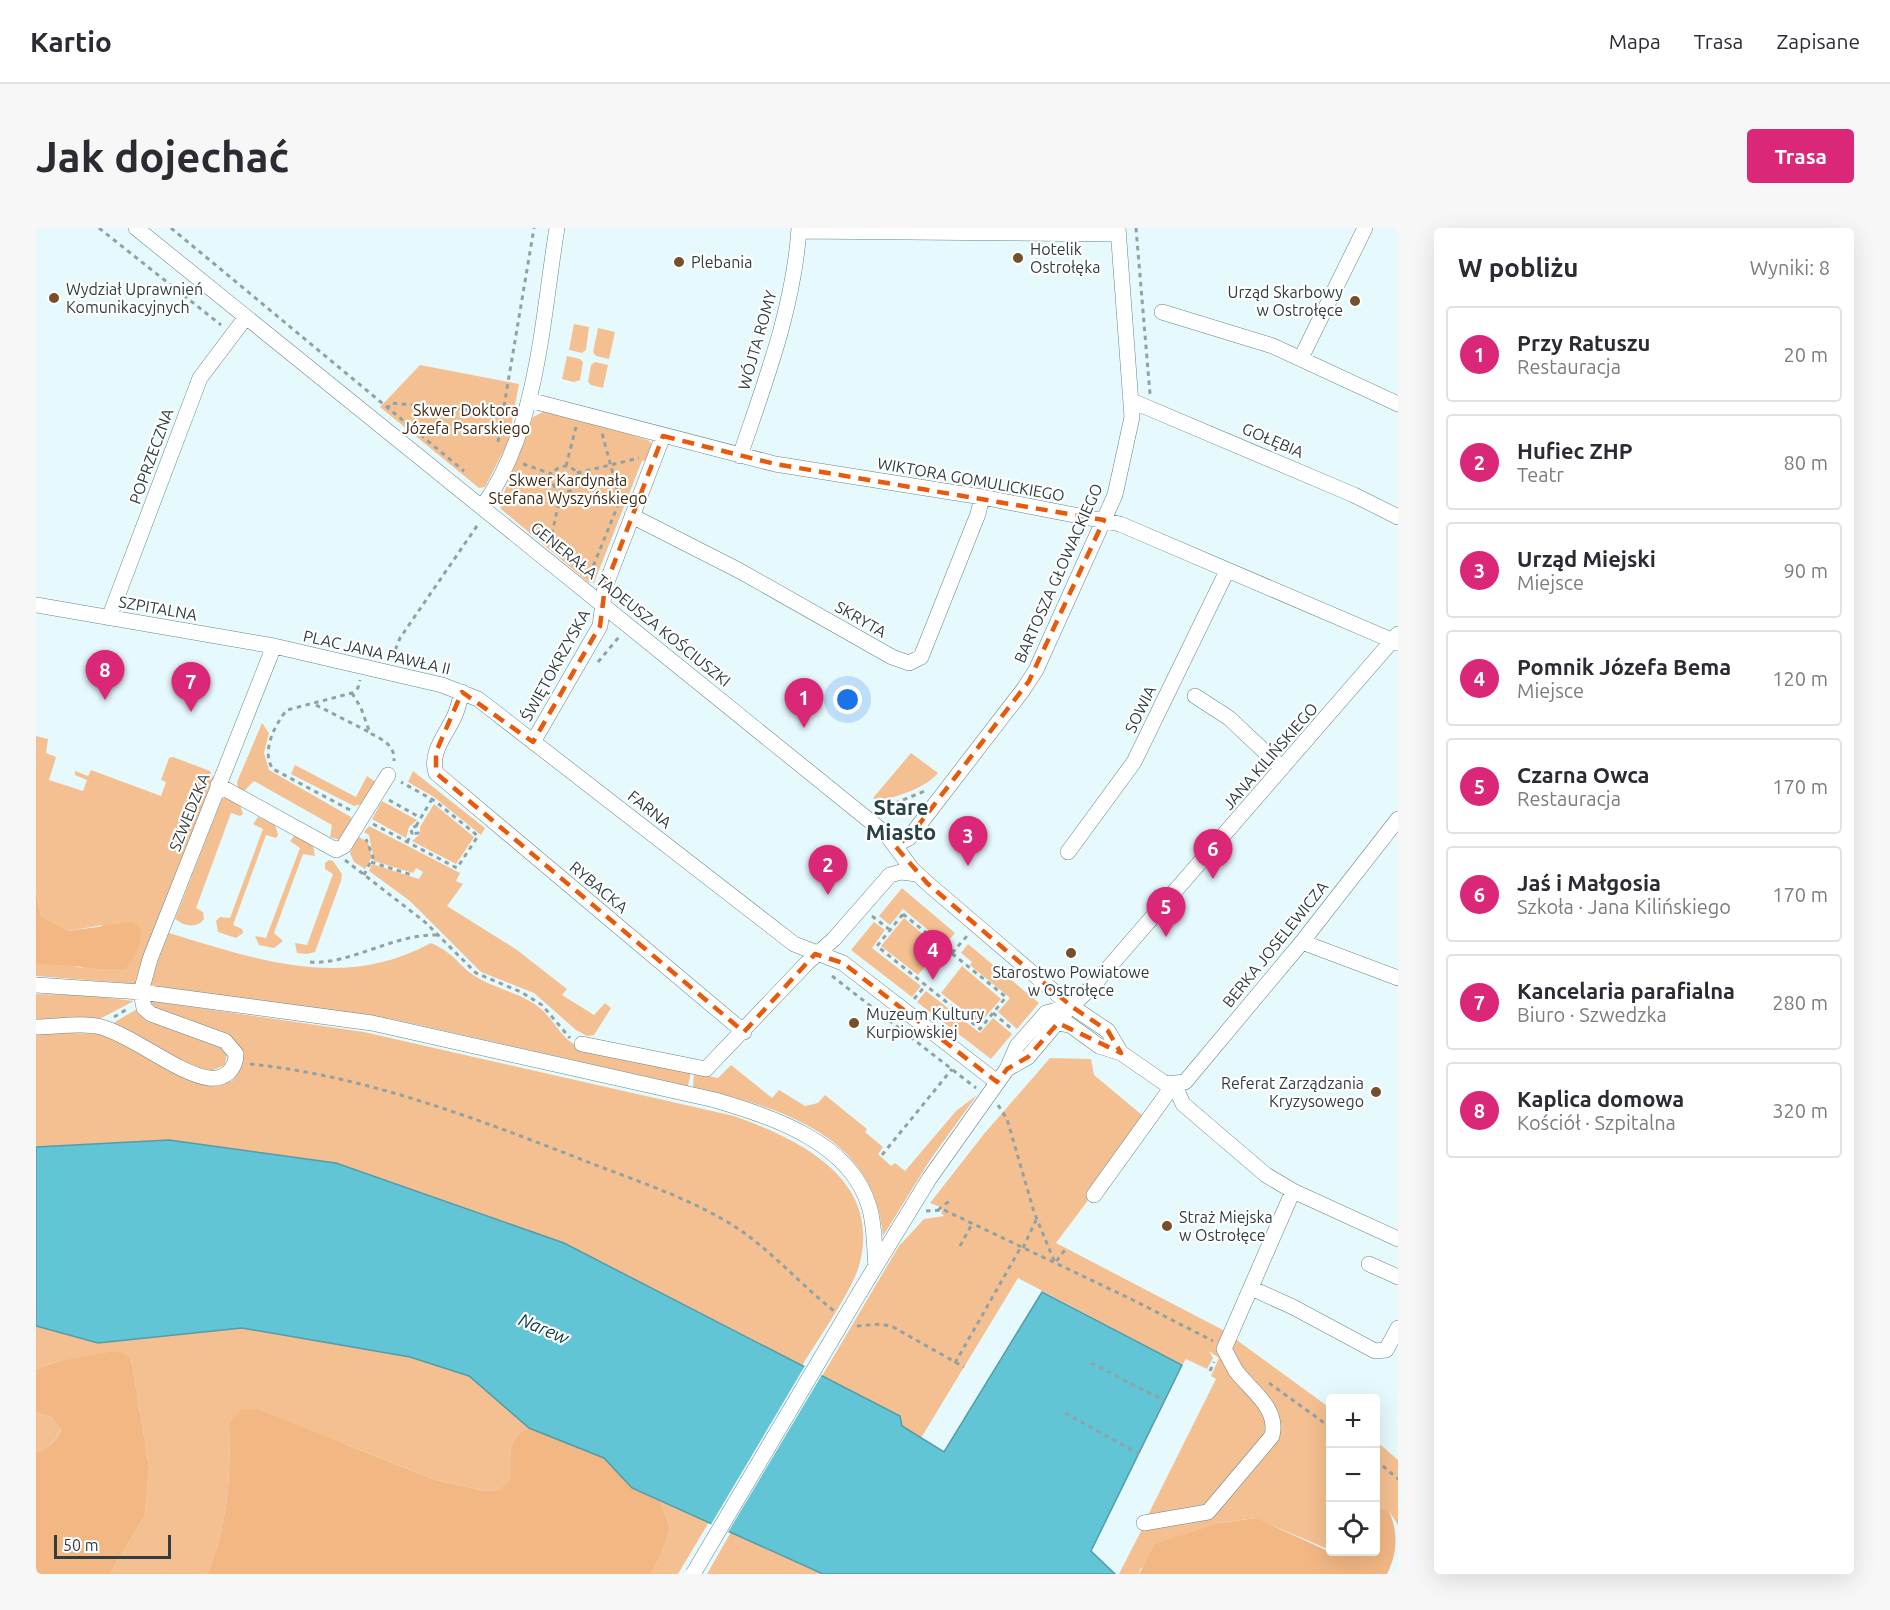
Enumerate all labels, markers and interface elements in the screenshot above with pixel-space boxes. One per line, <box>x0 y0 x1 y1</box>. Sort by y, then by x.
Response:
text: Kartio <box>30 26 112 57</box>
text: Mapa <box>1609 29 1661 53</box>
text: Trasa <box>1694 29 1743 53</box>
text: Zapisane <box>1776 29 1860 53</box>
button: Trasa <box>1747 129 1854 183</box>
text: Jak dojechać <box>36 133 289 180</box>
place label: Hotelik Ostrołęka <box>1030 240 1100 276</box>
marker: Hotelik Ostrołęka <box>1011 251 1025 265</box>
place label: Plebania <box>691 253 752 271</box>
text: W pobliżu <box>1458 253 1579 282</box>
marker: Plebania <box>672 255 686 269</box>
text: Wyniki: 8 <box>1750 256 1830 279</box>
place label: Wydział Uprawnień Komunikacyjnych <box>66 280 203 316</box>
place label: Urząd Skarbowy w Ostrołęce <box>1228 283 1343 319</box>
street label: WÓJTA ROMY <box>733 287 780 392</box>
marker: Wydział Uprawnień Komunikacyjnych <box>47 291 61 305</box>
marker: Urząd Skarbowy w Ostrołęce <box>1348 294 1362 308</box>
text: Przy Ratuszu <box>1517 330 1650 355</box>
text: 1 <box>1474 343 1485 366</box>
text: 20 m <box>1784 343 1828 366</box>
text: Restauracja <box>1517 355 1621 378</box>
park label: Skwer Doktora Józefa Psarskiego <box>402 401 530 437</box>
street label: POPRZECZNA <box>125 405 177 506</box>
street label: GOŁĘBIA <box>1240 419 1307 461</box>
text: Hufiec ZHP <box>1517 438 1633 463</box>
text: 2 <box>1474 451 1485 474</box>
text: 80 m <box>1784 451 1828 474</box>
street label: WIKTORA GOMULICKIEGO <box>876 454 1066 504</box>
text: Teatr <box>1517 463 1564 486</box>
park label: Skwer Kardynała Stefana Wyszyńskiego <box>489 471 647 507</box>
street label: BARTOSZA GŁOWACKIEGO <box>1010 480 1106 666</box>
street label: GENERAŁA TADEUSZA KOŚCIUSZKI <box>528 517 735 690</box>
text: Urząd Miejski <box>1517 546 1656 571</box>
text: 3 <box>1474 559 1485 582</box>
text: 90 m <box>1784 559 1828 582</box>
text: Miejsce <box>1517 571 1584 594</box>
street label: SZPITALNA <box>117 592 199 624</box>
street label: SKRYTA <box>832 597 890 641</box>
street label: ŚWIĘTOKRZYSKA <box>516 605 593 724</box>
street label: PLAC JANA PAWŁA II <box>302 626 452 678</box>
pin: 8 <box>86 650 124 700</box>
text: Pomnik Józefa Bema <box>1517 654 1731 679</box>
pin: 7 <box>172 662 210 712</box>
text: 4 <box>1474 667 1485 690</box>
text: 120 m <box>1772 667 1828 690</box>
pin: 1 <box>784 678 824 728</box>
text: Miejsce <box>1517 679 1584 702</box>
street label: SOWIA <box>1121 682 1159 735</box>
your location <box>833 685 862 714</box>
street label: JANA KILIŃSKIEGO <box>1217 698 1321 813</box>
text: Czarna Owca <box>1517 762 1650 787</box>
street label: SZWEDZKA <box>165 770 213 854</box>
text: 5 <box>1474 775 1485 798</box>
text: 170 m <box>1772 775 1828 798</box>
street label: FARNA <box>625 786 676 832</box>
text: Restauracja <box>1517 787 1621 810</box>
district label: Stare Miasto <box>866 794 936 844</box>
pin: 3 <box>948 816 988 866</box>
pin: 6 <box>1194 830 1232 879</box>
pin: 2 <box>808 846 848 895</box>
street label: RYBACKA <box>566 858 632 917</box>
text: Jaś i Małgosia <box>1517 870 1661 895</box>
street label: BERKA JOSELEWICZA <box>1219 877 1332 1011</box>
text: 6 <box>1474 883 1485 906</box>
text: 170 m <box>1772 883 1828 906</box>
pin: 5 <box>1146 888 1186 937</box>
text: Szkoła · Jana Kilińskiego <box>1517 895 1731 918</box>
pin: 4 <box>914 930 952 980</box>
marker: Starostwo Powiatowe w Ostrołęce <box>1064 946 1078 960</box>
place label: Starostwo Powiatowe w Ostrołęce <box>992 963 1150 999</box>
text: Kancelaria parafialna <box>1517 978 1735 1003</box>
text: 7 <box>1474 991 1485 1014</box>
text: 280 m <box>1772 991 1828 1014</box>
text: Biuro · Szwedzka <box>1517 1003 1667 1026</box>
place label: Muzeum Kultury Kurpiowskiej <box>866 1005 985 1041</box>
marker: Muzeum Kultury Kurpiowskiej <box>847 1016 861 1030</box>
place label: Referat Zarządzania Kryzysowego <box>1221 1074 1364 1110</box>
marker: Referat Zarządzania Kryzysowego <box>1369 1085 1383 1099</box>
text: Kaplica domowa <box>1517 1086 1684 1111</box>
text: 8 <box>1474 1099 1485 1122</box>
text: 320 m <box>1772 1099 1828 1122</box>
text: Kościół · Szpitalna <box>1517 1111 1676 1134</box>
place label: Straż Miejska w Ostrołęce <box>1179 1208 1273 1244</box>
marker: Straż Miejska w Ostrołęce <box>1160 1219 1174 1233</box>
water label: Narew <box>516 1309 573 1348</box>
map controls <box>1326 1394 1380 1556</box>
button: + <box>1326 1394 1380 1448</box>
button: − <box>1326 1448 1380 1502</box>
button: locate <box>1326 1502 1380 1556</box>
scale bar <box>54 1532 171 1560</box>
text: 50 m <box>63 1536 99 1554</box>

